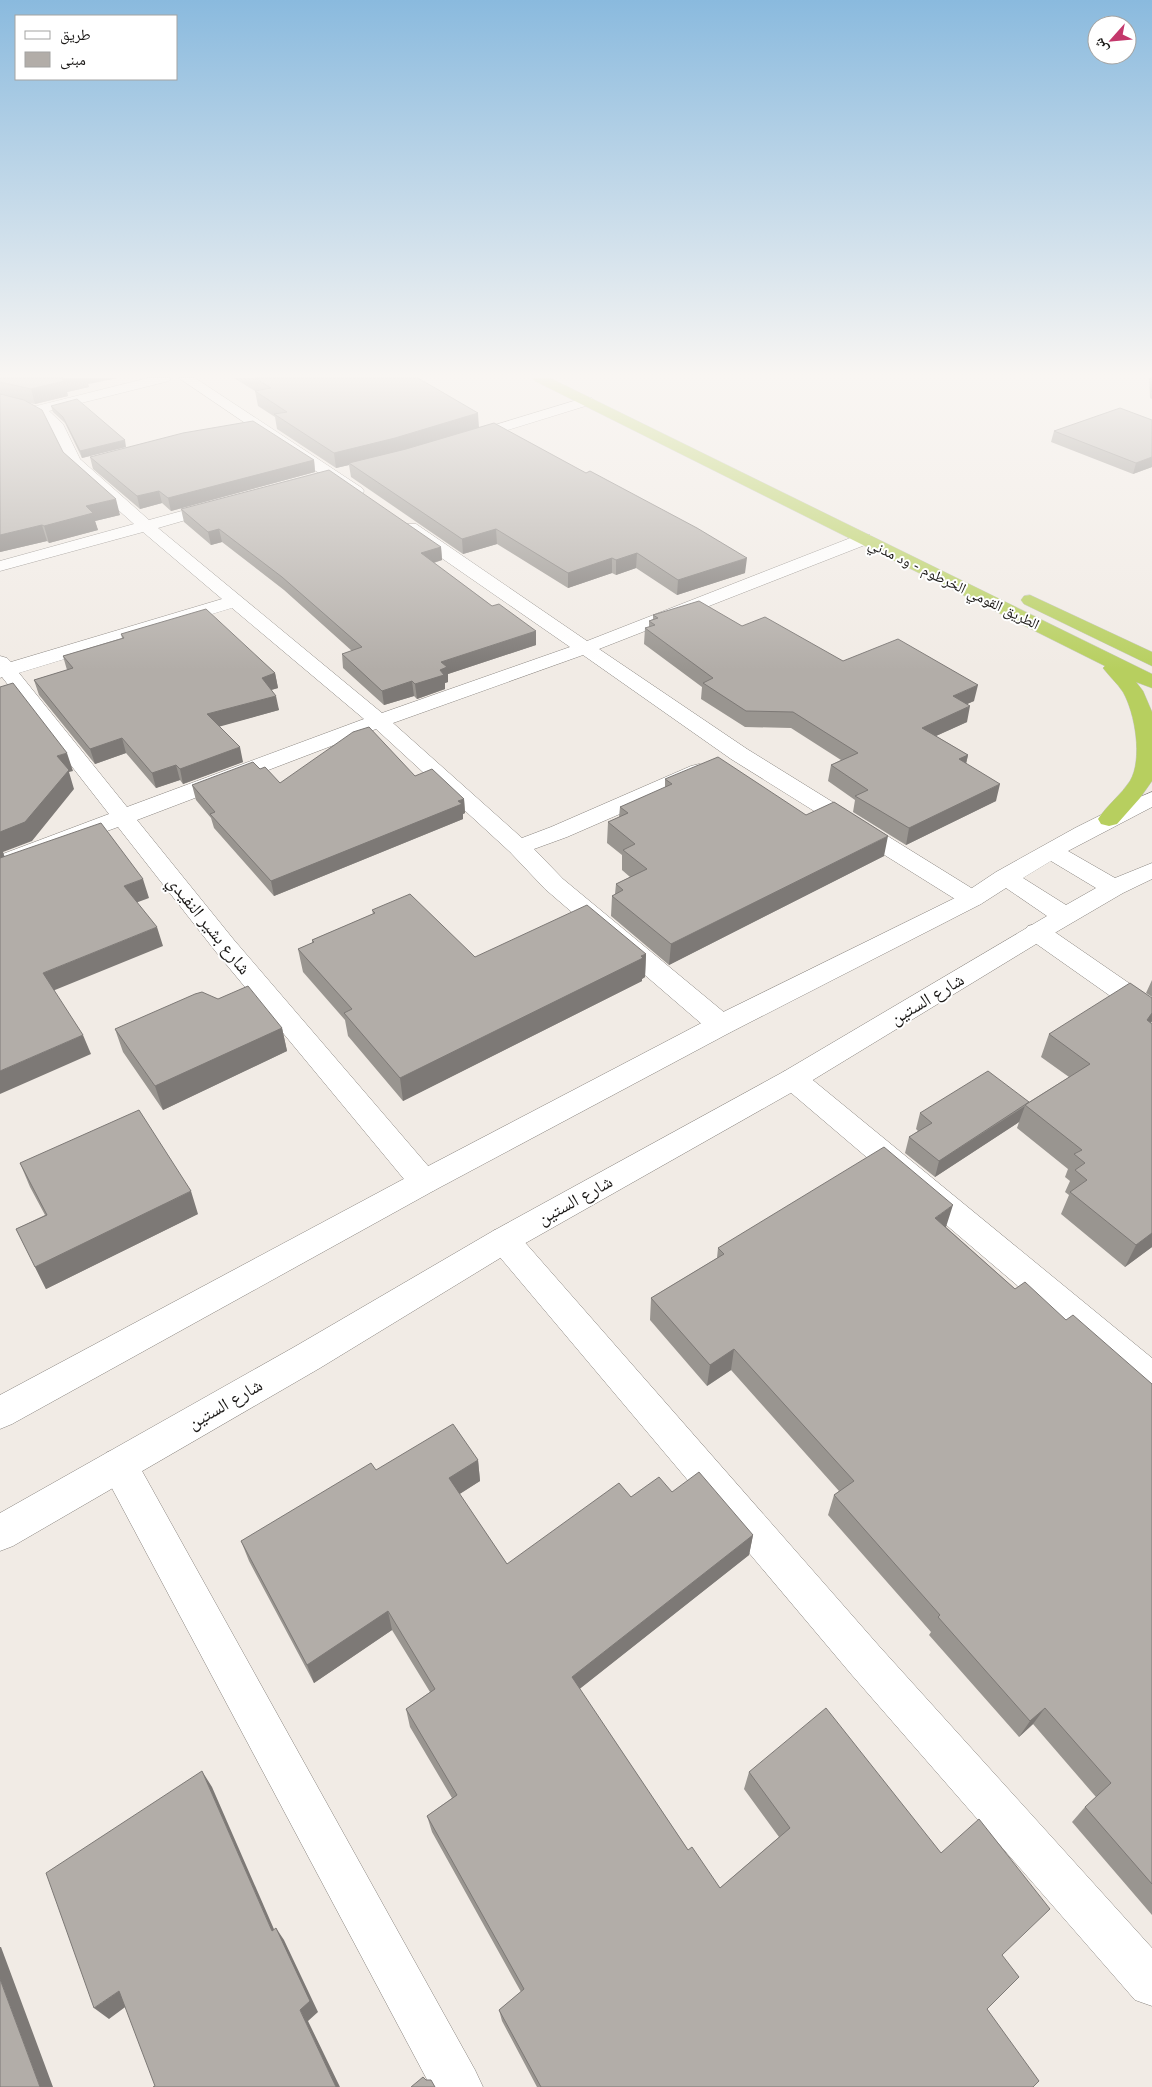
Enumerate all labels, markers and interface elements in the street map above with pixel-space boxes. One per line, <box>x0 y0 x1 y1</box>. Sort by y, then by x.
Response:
legend <box>15 15 178 80</box>
north arrow <box>1087 15 1137 65</box>
text: طريق <box>60 26 91 45</box>
text: ش <box>1090 35 1112 56</box>
text: مبنى <box>60 51 86 70</box>
street label: الطريق القومي الخرطوم - ود مدني <box>864 535 1042 636</box>
street label: شارع بشير النفيدي <box>160 871 256 981</box>
street label: شارع الستين <box>886 968 968 1030</box>
street label: شارع الستين <box>534 1170 616 1230</box>
street label: شارع الستين <box>184 1374 266 1434</box>

